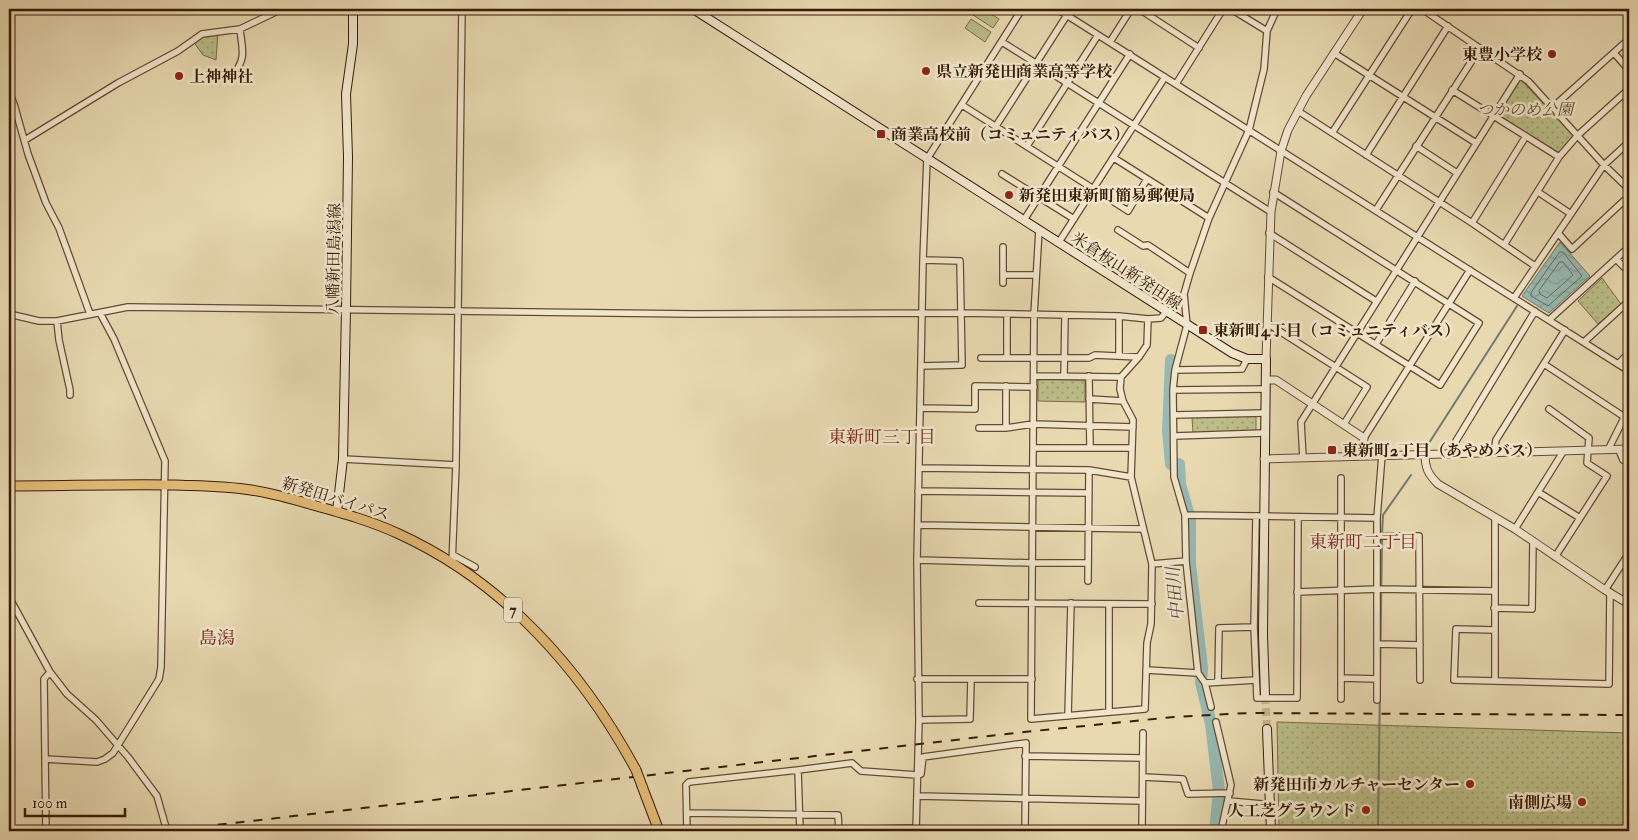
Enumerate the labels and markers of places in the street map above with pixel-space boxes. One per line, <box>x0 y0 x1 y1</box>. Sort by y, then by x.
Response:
place label: 東豊小学校 <box>1462 45 1543 65</box>
marker: 東豊小学校 <box>1546 48 1558 60</box>
place label: 県立新発田商業高等学校 <box>936 62 1113 82</box>
marker: 県立新発田商業高等学校 <box>920 65 932 77</box>
place label: 上神神社 <box>189 67 253 87</box>
marker: 上神神社 <box>173 70 185 82</box>
place label: 商業高校前（コミュニティバス） <box>891 125 1129 145</box>
marker: 商業高校前（コミュニティバス） <box>875 128 887 140</box>
place label: 新発田東新町簡易郵便局 <box>1018 186 1195 206</box>
marker: 新発田東新町簡易郵便局 <box>1003 189 1015 201</box>
place label: 東新町4丁目（コミュニティバス） <box>1213 321 1460 341</box>
marker: 東新町4丁目（コミュニティバス） <box>1197 324 1209 336</box>
place label: 東新町2丁目（あやめバス） <box>1342 441 1542 461</box>
marker: 東新町2丁目（あやめバス） <box>1326 444 1338 456</box>
place label: 新発田市カルチャーセンター <box>1252 775 1460 795</box>
marker: 新発田市カルチャーセンター <box>1464 778 1476 790</box>
place label: 南側広場 <box>1508 793 1572 813</box>
marker: 南側広場 <box>1576 796 1588 808</box>
place label: 人工芝グラウンド <box>1228 801 1356 821</box>
marker: 人工芝グラウンド <box>1360 804 1372 816</box>

